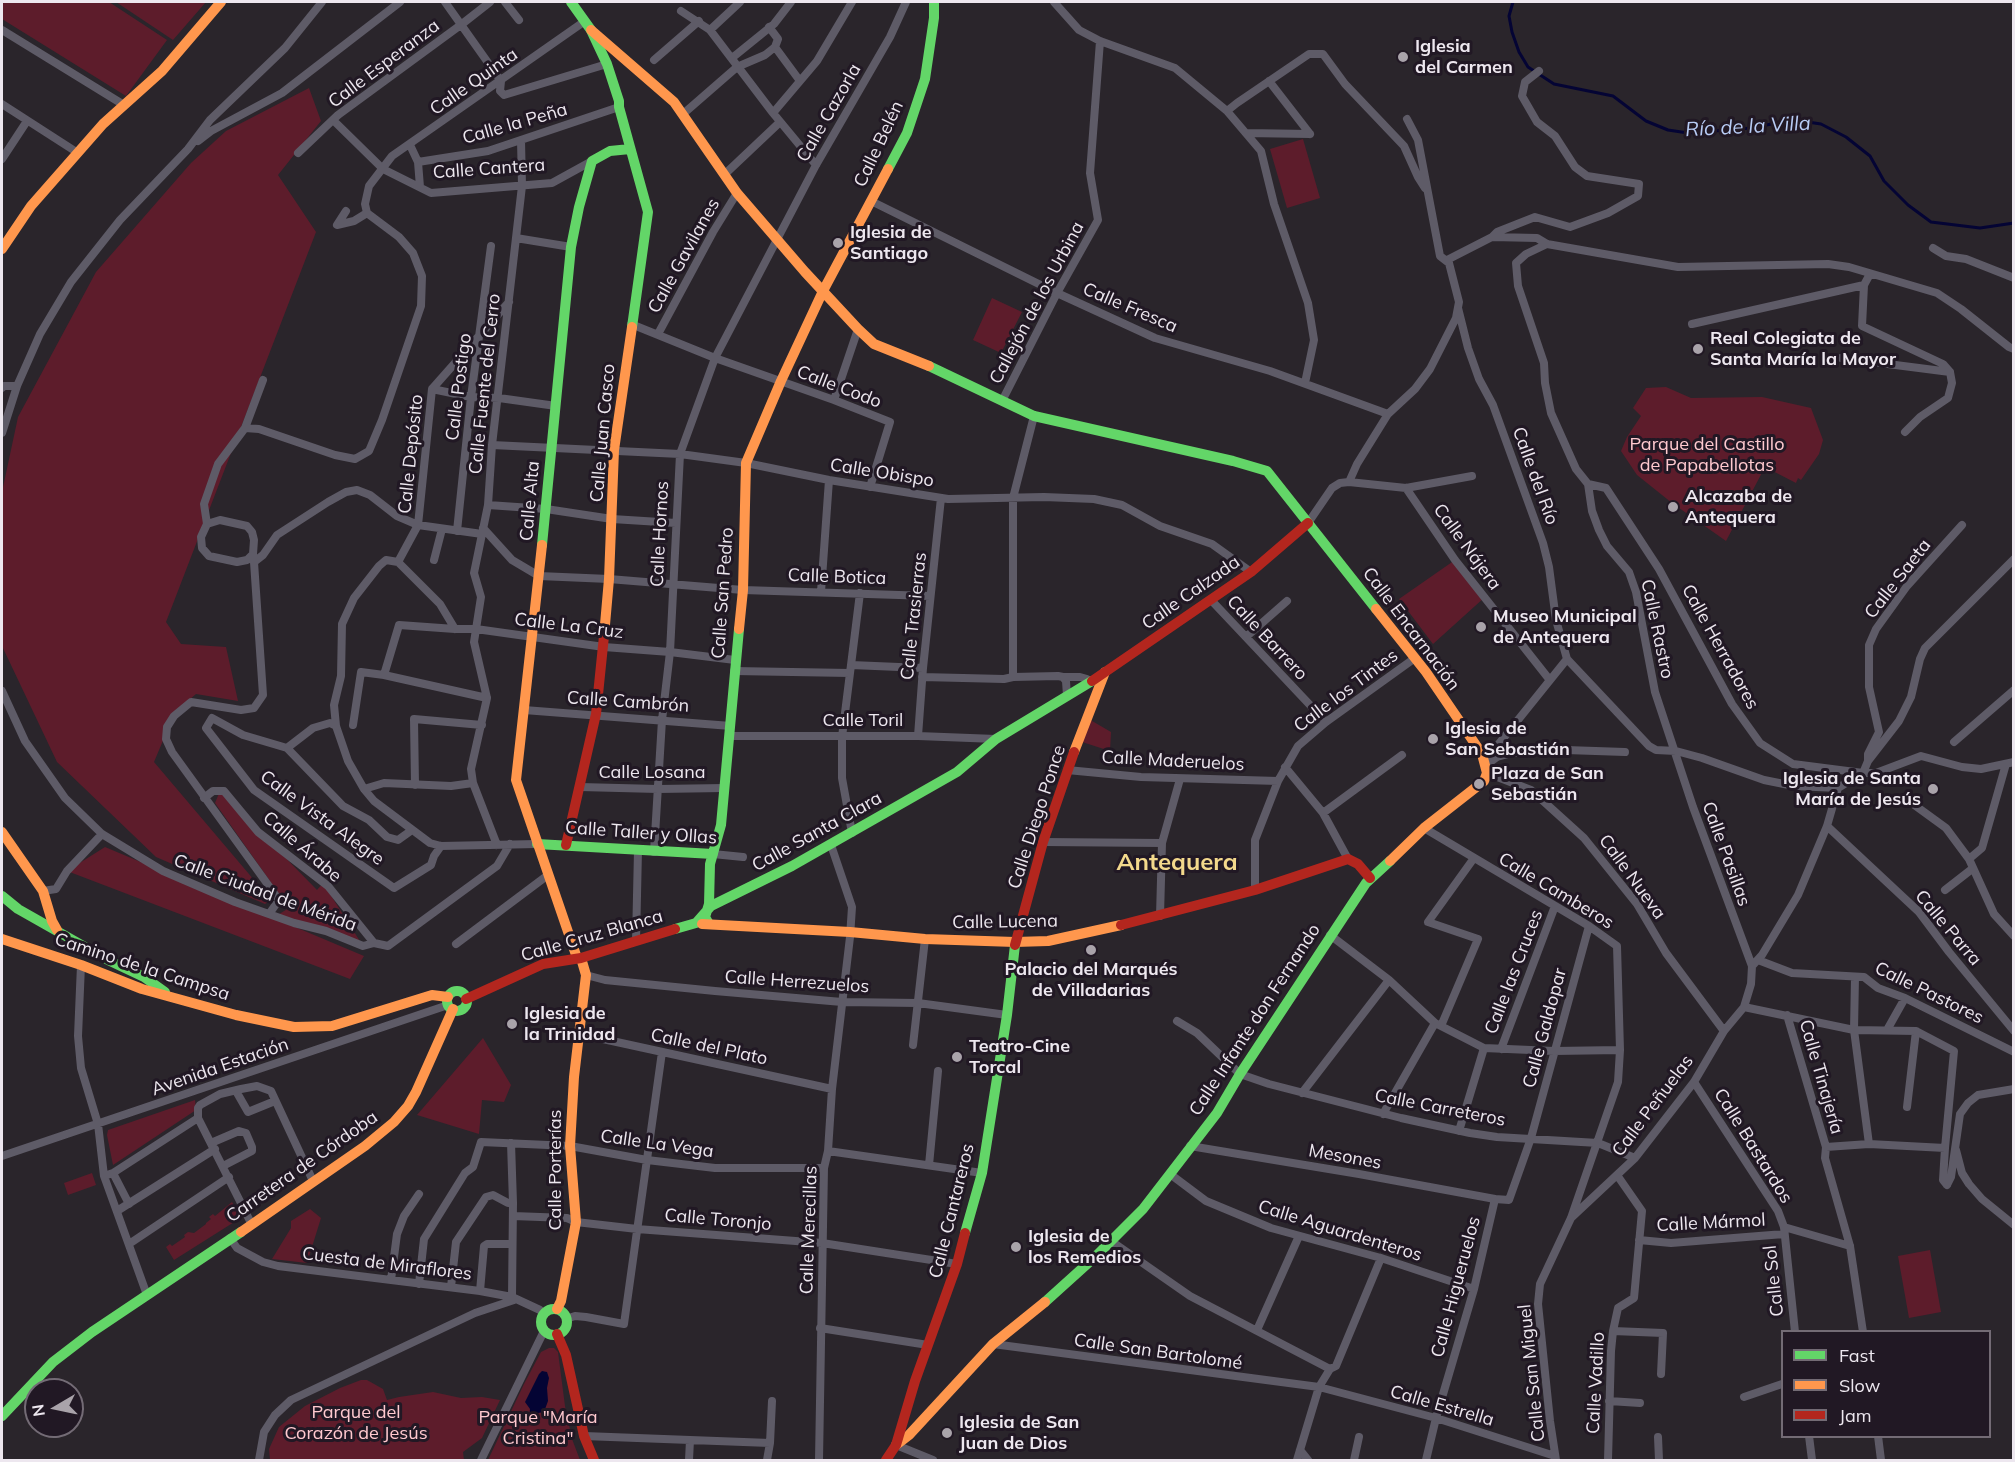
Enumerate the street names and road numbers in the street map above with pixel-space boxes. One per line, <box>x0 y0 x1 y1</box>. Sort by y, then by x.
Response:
street label: Calle Esperanza <box>324 15 444 113</box>
street label: Calle Quinta <box>426 44 522 120</box>
street label: Calle Cazorla <box>792 60 866 166</box>
street label: Calle Belén <box>850 98 908 190</box>
street label: Calle la Peña <box>460 99 570 149</box>
street label: Calle Cantera <box>432 154 546 184</box>
street label: Calle Gavilanes <box>644 195 724 317</box>
street label: Callejón de los Urbina <box>985 218 1089 388</box>
street label: Calle Fresca <box>1079 278 1181 338</box>
street label: Calle Fuente del Cerro <box>465 293 505 475</box>
street label: Calle Postigo <box>442 332 476 442</box>
street label: Calle Codo <box>794 361 884 413</box>
street label: Calle Juan Casco <box>586 363 620 503</box>
street label: Calle Depósito <box>394 393 428 515</box>
street label: Calle del Río <box>1507 424 1563 528</box>
street label: Calle Obispo <box>829 454 935 492</box>
street label: Calle Alta <box>516 460 544 542</box>
street label: Calle Hornos <box>646 480 674 588</box>
street label: Calle Nájera <box>1428 500 1506 594</box>
street label: Calle San Pedro <box>708 527 738 659</box>
street label: Calle Saeta <box>1860 535 1936 623</box>
street label: Calle Trasierras <box>897 551 931 681</box>
street label: Calle Calzada <box>1138 551 1244 635</box>
street label: Calle Encarnación <box>1358 563 1464 695</box>
street label: Calle Botica <box>787 564 887 590</box>
street label: Calle Rastro <box>1636 577 1678 681</box>
street label: Calle Herradores <box>1677 581 1763 713</box>
street label: Calle Barrero <box>1222 591 1312 685</box>
street label: Calle La Cruz <box>513 609 625 643</box>
street label: Calle los Tintes <box>1290 645 1402 737</box>
street label: Calle Cambrón <box>566 687 690 717</box>
street label: Calle Toril <box>823 710 903 732</box>
street label: Calle Diego Ponce <box>1004 742 1070 892</box>
street label: Calle Maderuelos <box>1101 746 1245 776</box>
street label: Calle Losana <box>599 762 705 784</box>
street label: Calle Vista Alegre <box>256 766 388 870</box>
street label: Calle Santa Clara <box>748 787 886 877</box>
street label: Calle Pasillas <box>1697 799 1755 909</box>
street label: Calle Árabe <box>258 807 346 887</box>
street label: Calle Taller y Ollas <box>564 817 718 849</box>
street label: Calle Nueva <box>1594 830 1670 924</box>
street label: Calle Camberos <box>1494 848 1618 934</box>
street label: Calle Ciudad de Mérida <box>171 850 359 936</box>
street label: Calle Parra <box>1910 886 1986 970</box>
street label: Calle Cruz Blanca <box>519 905 665 967</box>
street label: Calle las Cruces <box>1480 907 1548 1037</box>
street label: Calle Lucena <box>952 910 1058 934</box>
street label: Calle Infante don Fernando <box>1185 920 1325 1120</box>
street label: Camino de la Campsa <box>52 929 232 1005</box>
street label: Calle Pastores <box>1871 957 1987 1029</box>
street label: Calle Herrezuelos <box>724 966 870 998</box>
street label: Calle Galdopar <box>1519 966 1571 1090</box>
street label: Calle Tinajería <box>1794 1017 1848 1137</box>
street label: Calle del Plato <box>649 1024 769 1070</box>
street label: Avenida Estación <box>149 1033 291 1101</box>
street label: Calle Peñuelas <box>1608 1051 1698 1161</box>
street label: Calle Carreteros <box>1373 1085 1507 1131</box>
street label: Calle Bastardos <box>1709 1085 1797 1207</box>
street label: Carretera de Córdoba <box>222 1107 382 1227</box>
street label: Calle Porterías <box>545 1109 567 1231</box>
street label: Calle La Vega <box>599 1125 715 1163</box>
street label: Mesones <box>1307 1140 1383 1174</box>
street label: Calle Cantareros <box>925 1141 979 1281</box>
street label: Calle Merecillas <box>796 1165 822 1295</box>
street label: Calle Aguardenteros <box>1255 1196 1425 1266</box>
street label: Calle Toronjo <box>664 1205 772 1235</box>
street label: Calle Mármol <box>1656 1209 1766 1237</box>
street label: Calle Higueruelos <box>1427 1214 1485 1360</box>
street label: Cuesta de Miraflores <box>301 1243 473 1285</box>
street label: Calle Sol <box>1760 1244 1788 1318</box>
street label: Calle San Miguel <box>1514 1303 1550 1443</box>
street label: Calle San Bartolomé <box>1072 1329 1244 1375</box>
street label: Calle Vadillo <box>1583 1331 1609 1435</box>
street label: Calle Estrella <box>1388 1381 1496 1431</box>

